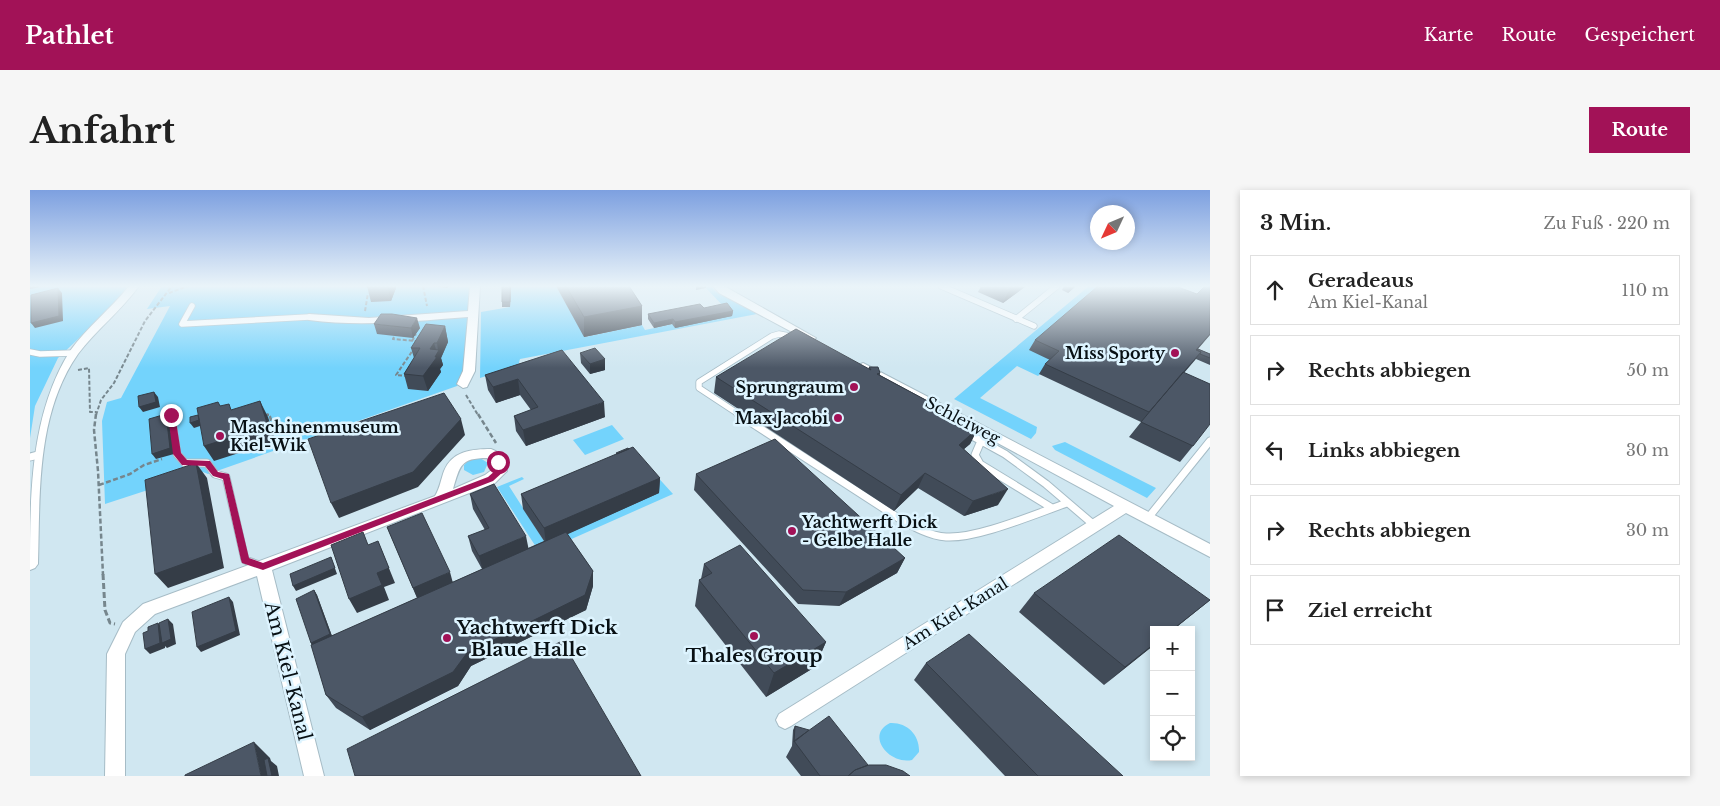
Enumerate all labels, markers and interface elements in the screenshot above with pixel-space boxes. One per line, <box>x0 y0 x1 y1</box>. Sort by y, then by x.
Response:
text: Pathlet <box>25 21 114 50</box>
text: Karte <box>1424 24 1473 46</box>
text: Route <box>1501 24 1556 46</box>
text: Gespeichert <box>1584 24 1695 46</box>
button: Route <box>1589 107 1690 153</box>
text: Anfahrt <box>30 109 175 152</box>
north arrow <box>1090 205 1135 250</box>
text: 3 Min. <box>1260 210 1331 236</box>
text: Zu Fuß · 220 m <box>1543 213 1670 233</box>
text: Geradeaus <box>1308 269 1414 292</box>
icon: ahead <box>1261 276 1289 304</box>
text: 110 m <box>1622 280 1669 300</box>
text: Am Kiel-Kanal <box>1308 292 1428 312</box>
place label: Miss Sporty <box>1065 343 1166 363</box>
marker: Miss Sporty <box>1169 347 1181 359</box>
icon: right <box>1261 356 1289 384</box>
text: Rechts abbiegen <box>1308 359 1471 382</box>
text: 50 m <box>1627 360 1669 380</box>
place label: Sprungraum <box>735 377 844 397</box>
marker: Sprungraum <box>848 381 860 393</box>
street label: Schleiweg <box>922 392 1004 448</box>
route end <box>160 404 183 427</box>
place label: Max Jacobi <box>735 408 828 428</box>
marker: Max Jacobi <box>832 412 844 424</box>
place label: Maschinenmuseum Kiel-Wik <box>230 417 399 455</box>
marker: Maschinenmuseum Kiel-Wik <box>214 430 226 442</box>
icon: left <box>1261 436 1289 464</box>
text: Links abbiegen <box>1308 439 1460 462</box>
text: 30 m <box>1626 440 1669 460</box>
route start <box>487 451 510 474</box>
place label: Yachtwerft Dick - Gelbe Halle <box>801 512 938 550</box>
icon: right <box>1261 516 1289 544</box>
text: Rechts abbiegen <box>1308 519 1471 542</box>
text: 30 m <box>1626 520 1669 540</box>
marker: Yachtwerft Dick - Gelbe Halle <box>786 525 798 537</box>
street label: Am Kiel-Kanal <box>898 573 1011 654</box>
icon: arrive <box>1261 596 1289 624</box>
street label: Am Kiel-Kanal <box>259 598 316 743</box>
text: Ziel erreicht <box>1308 599 1432 622</box>
place label: Yachtwerft Dick - Blaue Halle <box>456 616 618 661</box>
map controls <box>1150 626 1195 761</box>
button: + <box>1150 626 1195 671</box>
marker: Thales Group <box>748 630 760 642</box>
marker: Yachtwerft Dick - Blaue Halle <box>441 632 453 644</box>
place label: Thales Group <box>685 644 823 667</box>
button: − <box>1150 671 1195 716</box>
button: locate <box>1150 716 1195 761</box>

